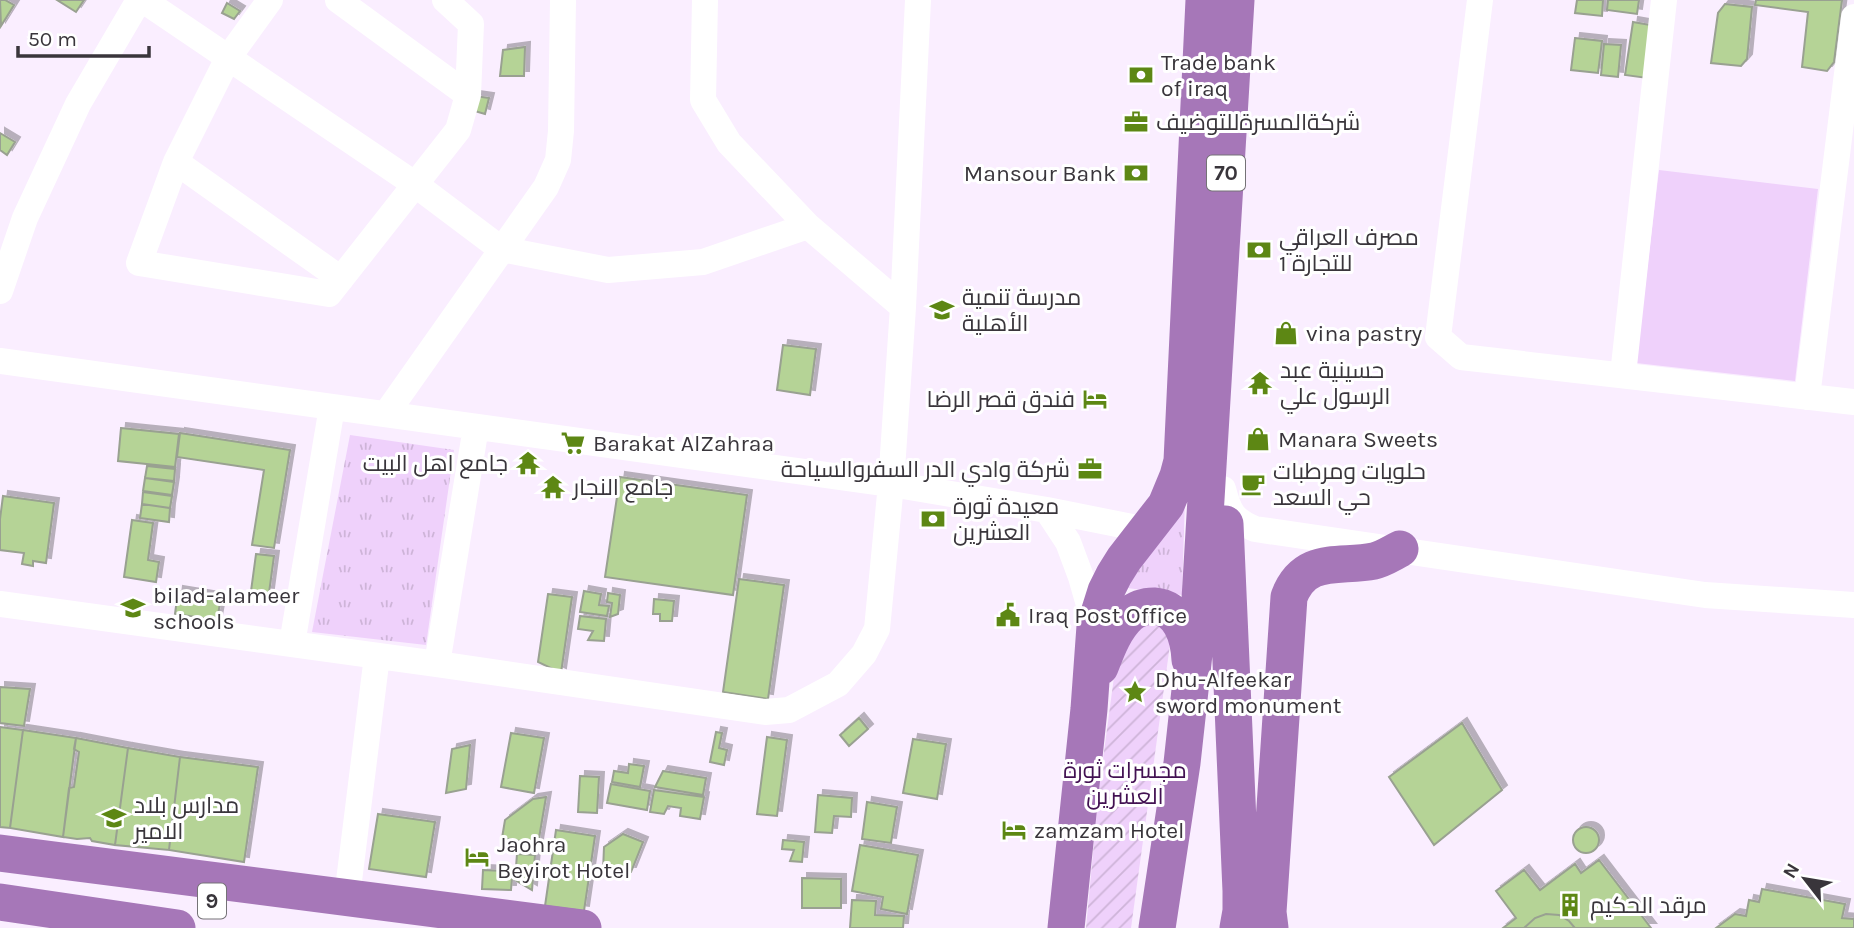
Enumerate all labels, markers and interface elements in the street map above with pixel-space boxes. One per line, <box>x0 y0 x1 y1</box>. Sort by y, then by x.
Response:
scale bar <box>18 14 149 58</box>
text: 50 m <box>28 27 77 51</box>
place label: Trade bank of iraq <box>1161 49 1276 102</box>
bank icon: Trade bank of iraq <box>1127 61 1155 89</box>
office icon: شركةالمسرةللتوضيف <box>1122 108 1150 136</box>
place label: شركةالمسرةللتوضيف <box>1156 109 1360 136</box>
road number: 70 <box>1207 156 1245 190</box>
bank icon: Mansour Bank <box>1122 159 1150 187</box>
place label: Mansour Bank <box>964 160 1116 187</box>
place label: مصرف العراقي للتجارة 1 <box>1279 224 1419 277</box>
bank icon: مصرف العراقي للتجارة 1 <box>1245 236 1273 264</box>
place label: مدرسة تنمية الأهلية <box>962 284 1081 337</box>
school or university icon: مدرسة تنمية الأهلية <box>928 296 956 324</box>
shop icon: vina pastry <box>1272 319 1300 347</box>
place label: vina pastry <box>1306 320 1423 347</box>
place label: حسينية عبد الرسول علي <box>1280 357 1390 414</box>
temple icon: حسينية عبد الرسول علي <box>1246 369 1274 397</box>
hotel icon: فندق قصر الرضا <box>1081 385 1109 413</box>
place label: فندق قصر الرضا <box>926 386 1075 413</box>
shop icon: Manara Sweets <box>1244 425 1272 453</box>
place label: Manara Sweets <box>1278 426 1438 453</box>
supermarket icon: Barakat AlZahraa <box>559 429 587 457</box>
place label: Barakat AlZahraa <box>593 430 774 457</box>
temple icon: جامع اهل البيت <box>514 449 542 477</box>
place label: جامع اهل البيت <box>363 450 508 479</box>
office icon: شركة وادي الدر السفروالسياحة <box>1076 455 1104 483</box>
place label: شركة وادي الدر السفروالسياحة <box>781 456 1070 487</box>
place label: حلويات ومرطبات حي السعد <box>1273 458 1426 515</box>
cafe icon: حلويات ومرطبات حي السعد <box>1239 470 1267 498</box>
temple icon: جامع النجار <box>539 473 567 501</box>
place label: جامع النجار <box>571 474 673 503</box>
place label: معيدة ثورة العشرين <box>953 493 1059 546</box>
bank icon: معيدة ثورة العشرين <box>919 505 947 533</box>
place label: bilad-alameer schools <box>153 582 300 635</box>
school or university icon: bilad-alameer schools <box>119 594 147 622</box>
public building icon: Iraq Post Office <box>994 601 1022 629</box>
place label: Iraq Post Office <box>1028 602 1187 629</box>
place label: Dhu-Alfeekar sword monument <box>1155 666 1342 719</box>
place icon: Dhu-Alfeekar sword monument <box>1121 678 1149 706</box>
park label: مجسرات ثورة العشرين <box>1063 757 1187 810</box>
place label: مدارس بلاد الامير <box>132 792 239 845</box>
school or university icon: مدارس بلاد الامير <box>100 804 128 832</box>
hotel icon: zamzam Hotel <box>1000 816 1028 844</box>
place label: zamzam Hotel <box>1034 817 1185 844</box>
place label: Jaohra Beyirot Hotel <box>497 831 631 884</box>
hotel icon: Jaohra Beyirot Hotel <box>463 843 491 871</box>
north arrow <box>1770 844 1840 914</box>
text: N <box>1778 859 1804 882</box>
road number: 9 <box>198 884 226 918</box>
building icon: مرقد الحكيم <box>1556 891 1584 919</box>
place label: مرقد الحكيم <box>1590 892 1707 921</box>

